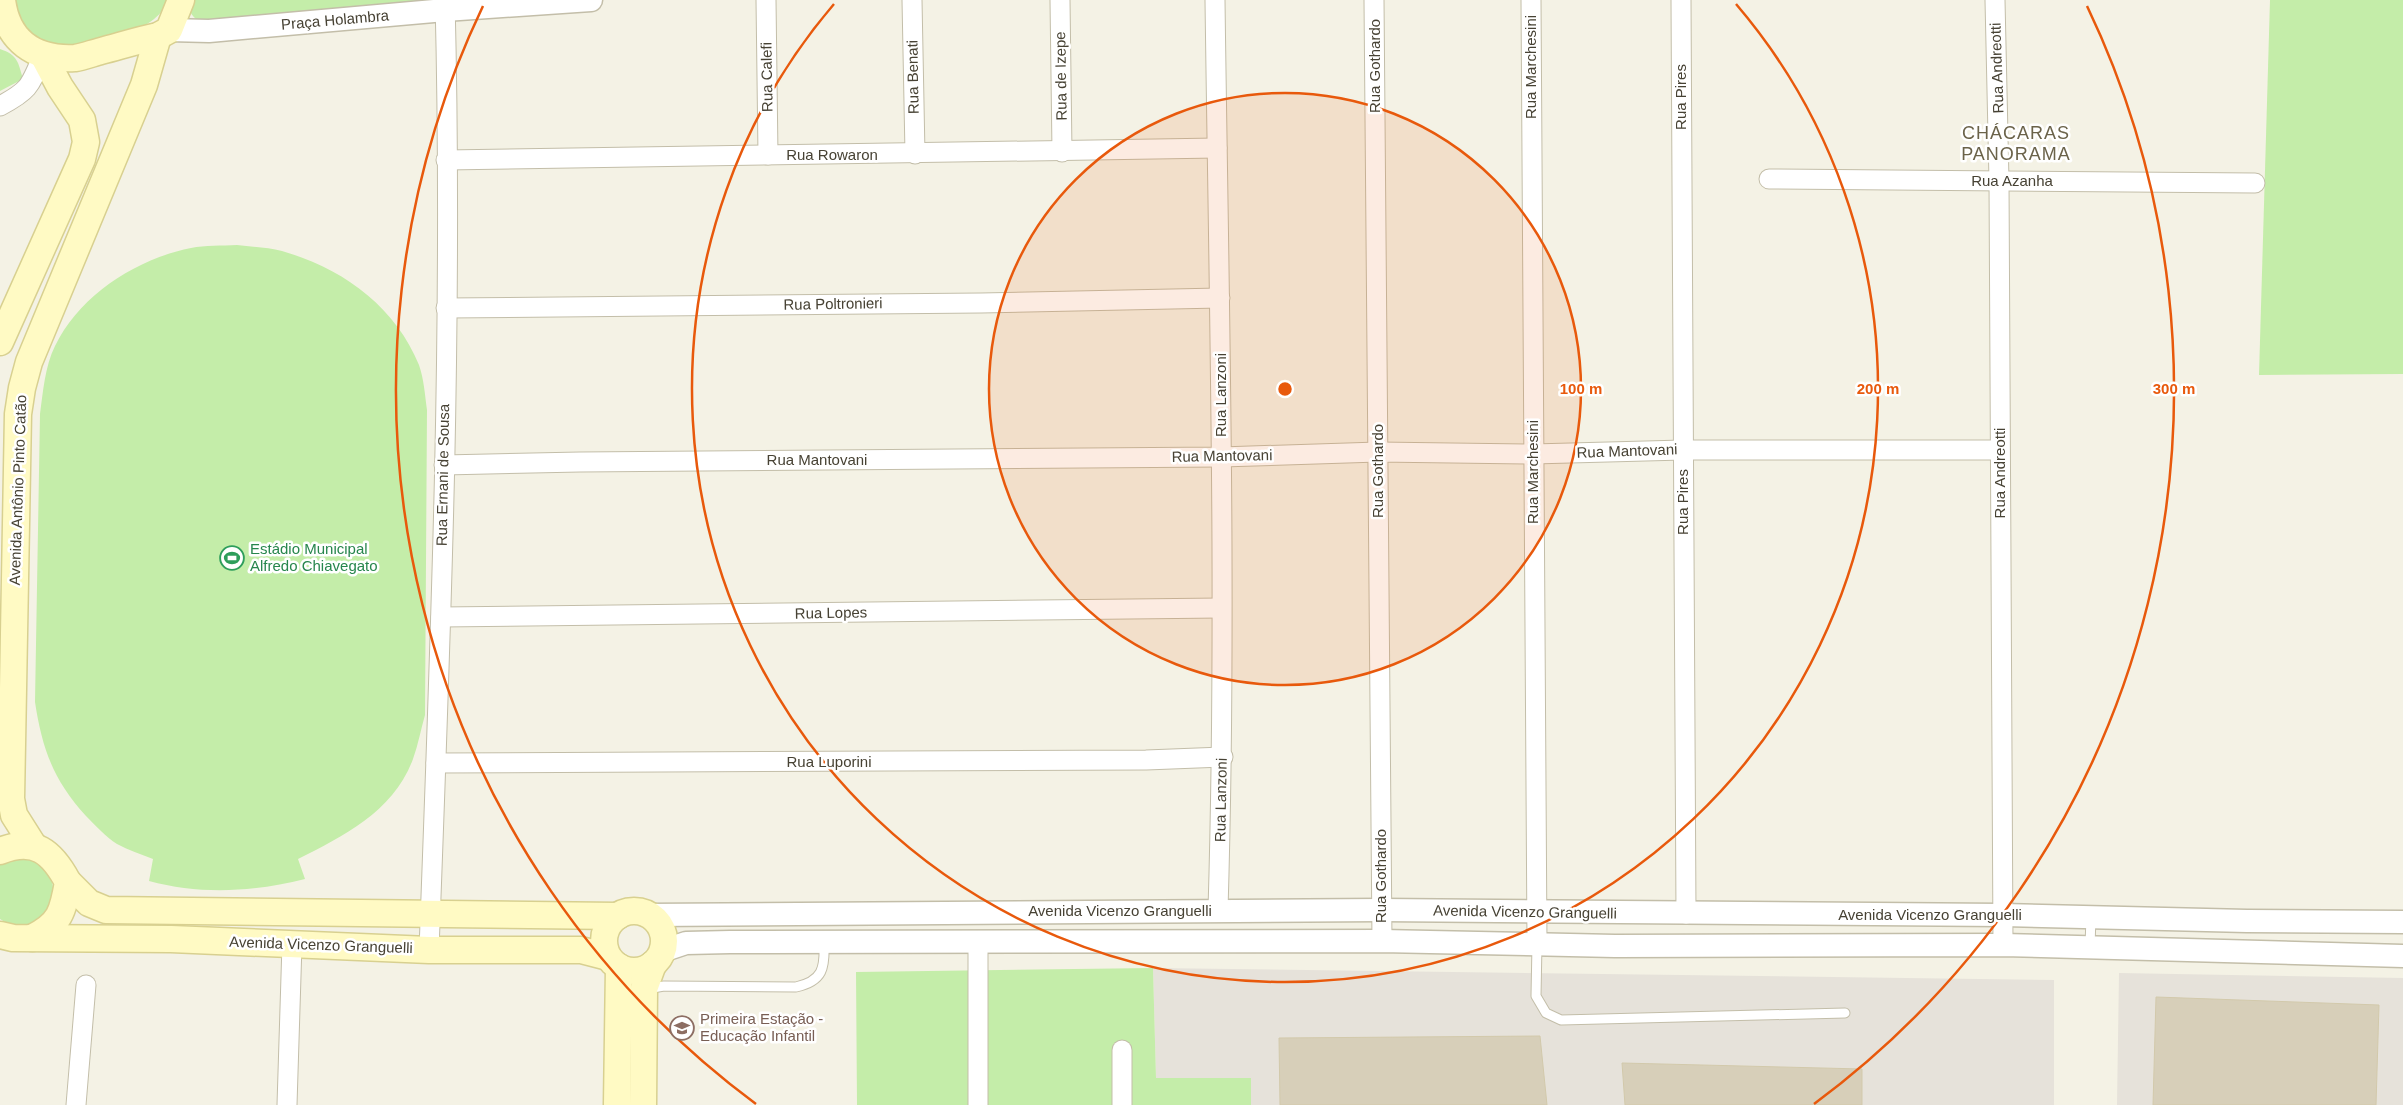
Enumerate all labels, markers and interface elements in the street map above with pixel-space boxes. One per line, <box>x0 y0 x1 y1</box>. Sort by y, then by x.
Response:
street label: Praça Holambra <box>280 6 390 33</box>
street label: Rua Marchesini <box>1522 15 1539 119</box>
street label: Rua Gothardo <box>1366 19 1383 113</box>
street label: Rua Andreotti <box>1986 22 2007 114</box>
street label: Rua de Izepe <box>1051 31 1070 121</box>
street label: Rua Benati <box>903 40 922 114</box>
street label: Rua Calefi <box>757 42 776 112</box>
street label: Rua Pires <box>1672 64 1689 130</box>
district label: CHÁCARAS PANORAMA <box>1961 123 2071 164</box>
street label: Rua Rowaron <box>786 146 878 163</box>
street label: Rua Azanha <box>1971 172 2054 189</box>
street label: Rua Poltronieri <box>783 294 883 313</box>
street label: Rua Lanzoni <box>1212 353 1229 437</box>
centre of rings <box>1276 380 1294 398</box>
text: 100 m <box>1560 380 1602 397</box>
text: 200 m <box>1857 380 1899 397</box>
text: 300 m <box>2153 380 2195 397</box>
street label: Avenida Antônio Pinto Catão <box>6 394 29 586</box>
street label: Rua Ernani de Sousa <box>433 403 452 546</box>
street label: Rua Marchesini <box>1524 420 1541 524</box>
street label: Rua Gothardo <box>1369 424 1386 518</box>
street label: Rua Andreotti <box>1991 428 2008 518</box>
street label: Rua Mantovani <box>1576 440 1678 461</box>
street label: Rua Mantovani <box>1171 446 1273 465</box>
street label: Rua Mantovani <box>767 451 867 468</box>
street label: Rua Pires <box>1674 469 1691 535</box>
place label: Estádio Municipal Alfredo Chiavegato <box>250 540 378 574</box>
sports icon: Estádio Municipal Alfredo Chiavegato <box>219 545 245 571</box>
street label: Rua Lopes <box>795 603 867 622</box>
street label: Rua Luporini <box>786 753 872 770</box>
street label: Rua Lanzoni <box>1211 758 1230 842</box>
street label: Rua Gothardo <box>1372 829 1389 923</box>
street label: Avenida Vicenzo Granguelli <box>1433 901 1617 922</box>
street label: Avenida Vicenzo Granguelli <box>1028 902 1212 919</box>
street label: Avenida Vicenzo Granguelli <box>1838 906 2022 923</box>
street label: Avenida Vicenzo Granguelli <box>229 933 413 956</box>
place label: Primeira Estação - Educação Infantil <box>700 1010 823 1044</box>
school or university icon: Primeira Estação - Educação Infantil <box>669 1015 695 1041</box>

